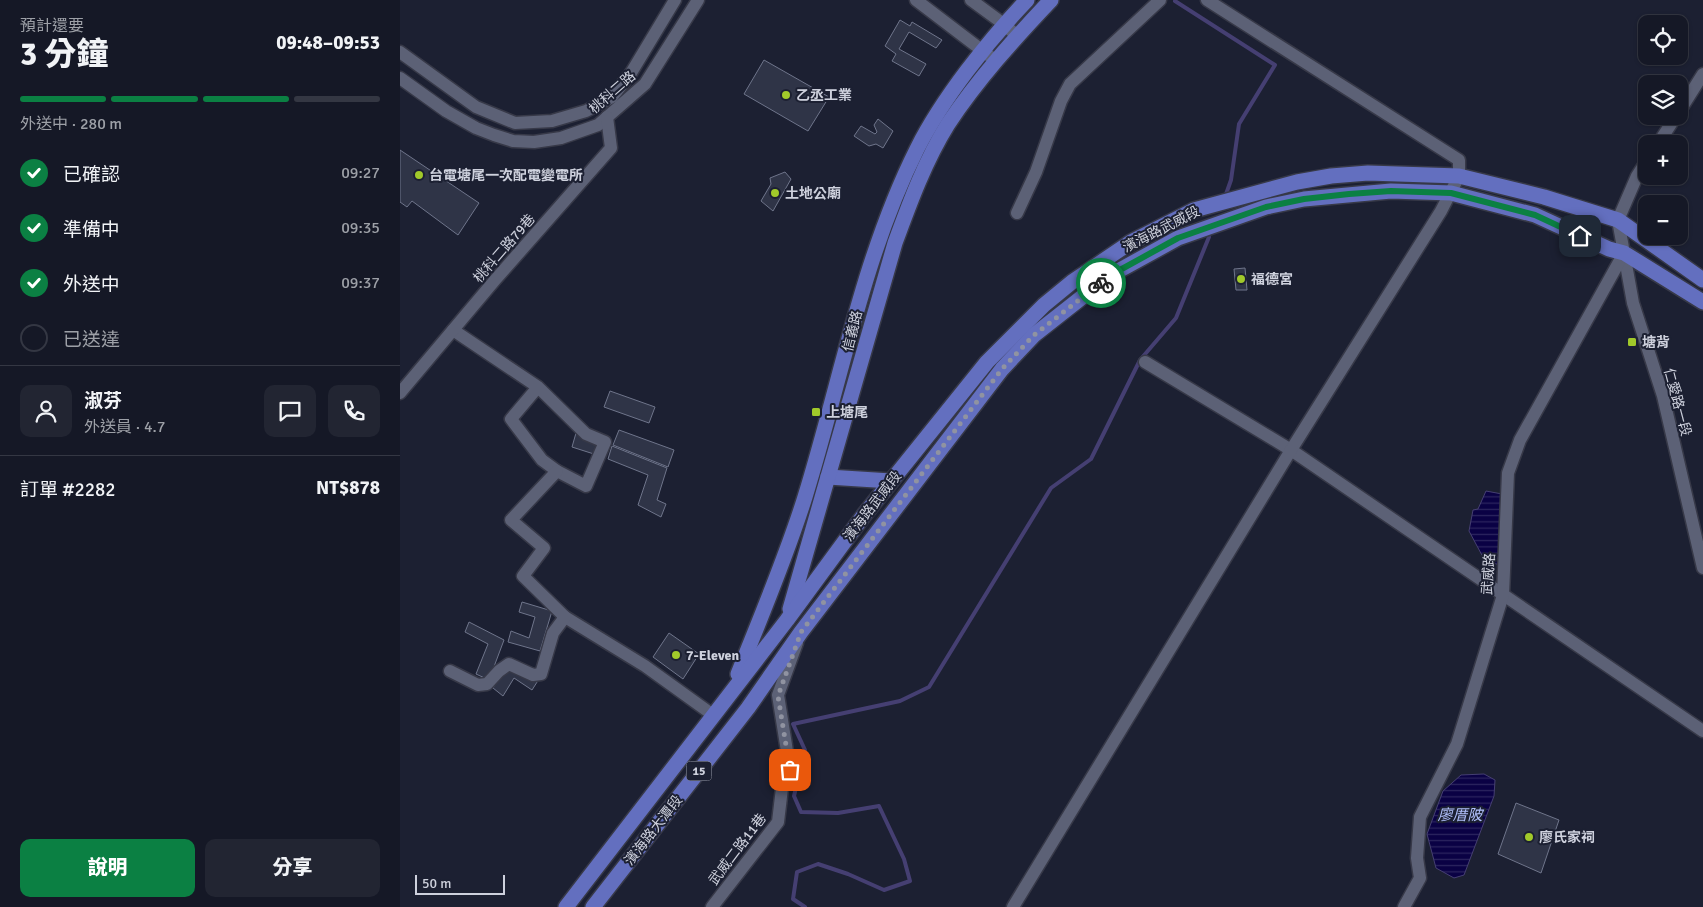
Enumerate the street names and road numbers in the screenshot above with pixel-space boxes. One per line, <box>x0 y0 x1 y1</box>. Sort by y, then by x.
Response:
street label: 桃科二路 <box>586 68 639 117</box>
street label: 濱海路武威段 <box>1120 203 1203 256</box>
street label: 桃科二路79巷 <box>470 211 539 286</box>
street label: 信義路 <box>839 309 866 354</box>
street label: 仁愛路一段 <box>1660 366 1695 438</box>
street label: 濱海路武威段 <box>840 468 905 545</box>
street label: 武威路 <box>1479 552 1498 596</box>
road number: 15 <box>686 761 712 780</box>
street label: 濱海路大潭段 <box>621 792 686 869</box>
street label: 武威二路11巷 <box>705 810 770 888</box>

